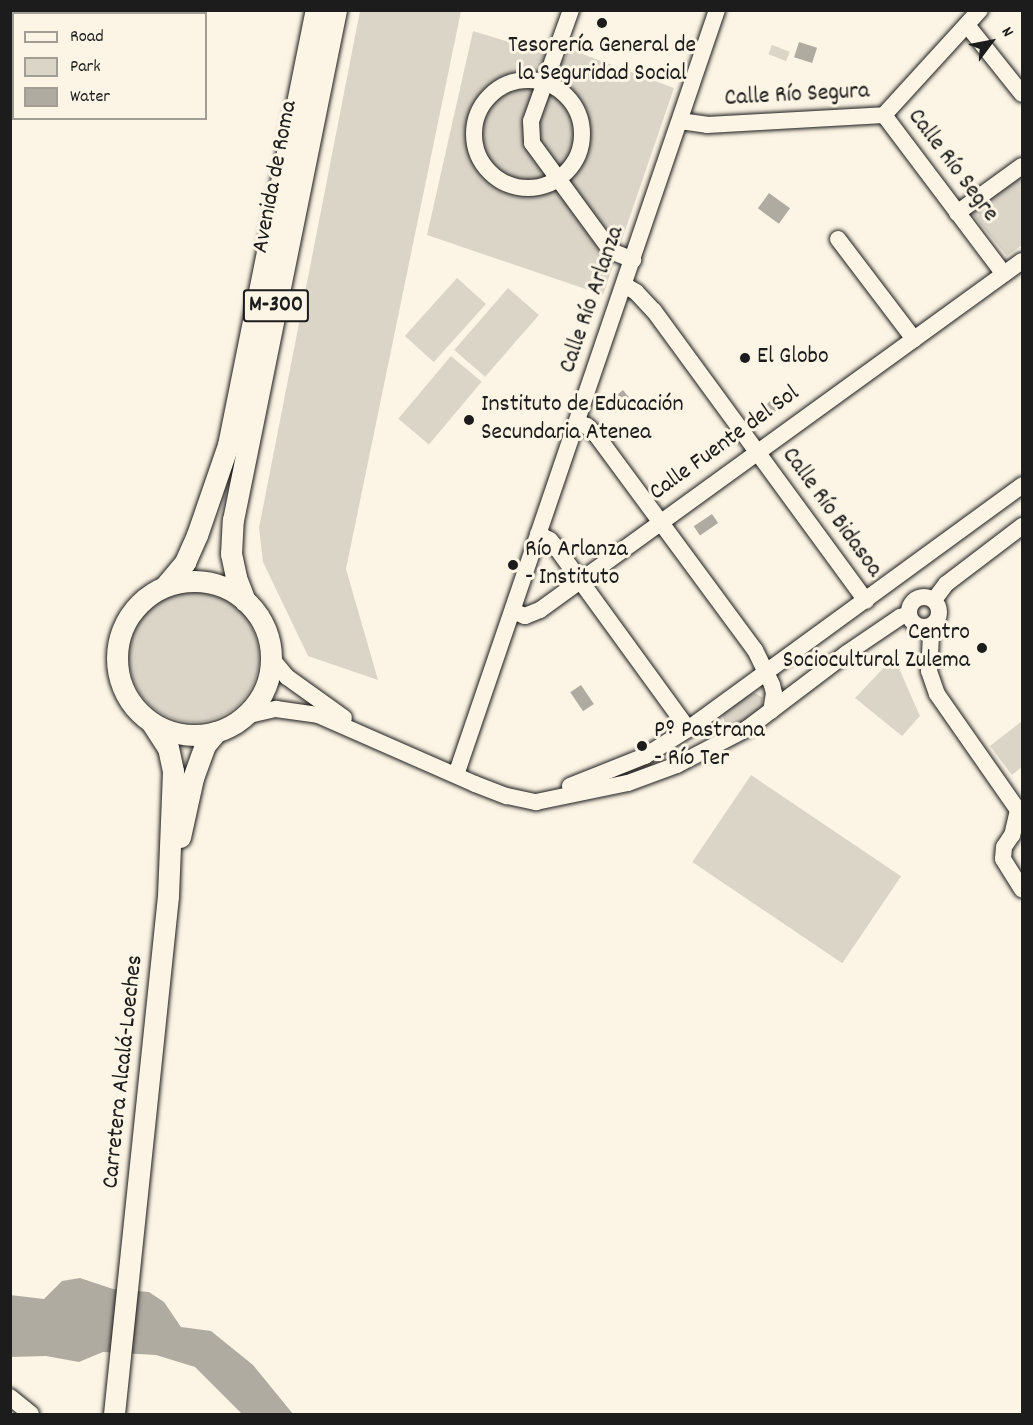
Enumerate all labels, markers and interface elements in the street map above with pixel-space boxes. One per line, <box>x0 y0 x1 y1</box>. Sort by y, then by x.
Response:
legend <box>12 12 207 120</box>
north arrow <box>961 12 1021 72</box>
marker: Tesorería General de la Seguridad Social <box>595 16 609 30</box>
text: N <box>995 23 1019 42</box>
text: Road <box>70 25 104 50</box>
place label: Tesorería General de la Seguridad Social <box>508 33 696 89</box>
text: Park <box>70 55 101 80</box>
street label: Calle Río Segura <box>724 78 870 114</box>
text: Water <box>70 85 110 110</box>
street label: Avenida de Roma <box>247 98 305 256</box>
street label: Calle Río Segre <box>900 104 1004 228</box>
street label: Calle Río Arlanza <box>554 223 632 377</box>
road number: M-300 <box>242 287 310 325</box>
place label: El Globo <box>757 344 829 372</box>
marker: El Globo <box>738 351 752 365</box>
street label: Calle Fuente del Sol <box>644 380 806 508</box>
place label: Instituto de Educación Secundaria Atenea <box>481 392 684 448</box>
marker: Instituto de Educación Secundaria Atenea <box>462 413 476 427</box>
street label: Calle Río Bidasoa <box>774 443 888 583</box>
place label: Río Arlanza - Instituto <box>525 537 628 593</box>
marker: Río Arlanza - Instituto <box>506 558 520 572</box>
place label: Centro Sociocultural Zulema <box>783 620 970 676</box>
marker: Centro Sociocultural Zulema <box>975 641 989 655</box>
place label: Pº Pastrana - Río Ter <box>654 718 765 774</box>
marker: Pº Pastrana - Río Ter <box>635 739 649 753</box>
street label: Carretera Alcalá-Loeches <box>97 954 151 1190</box>

